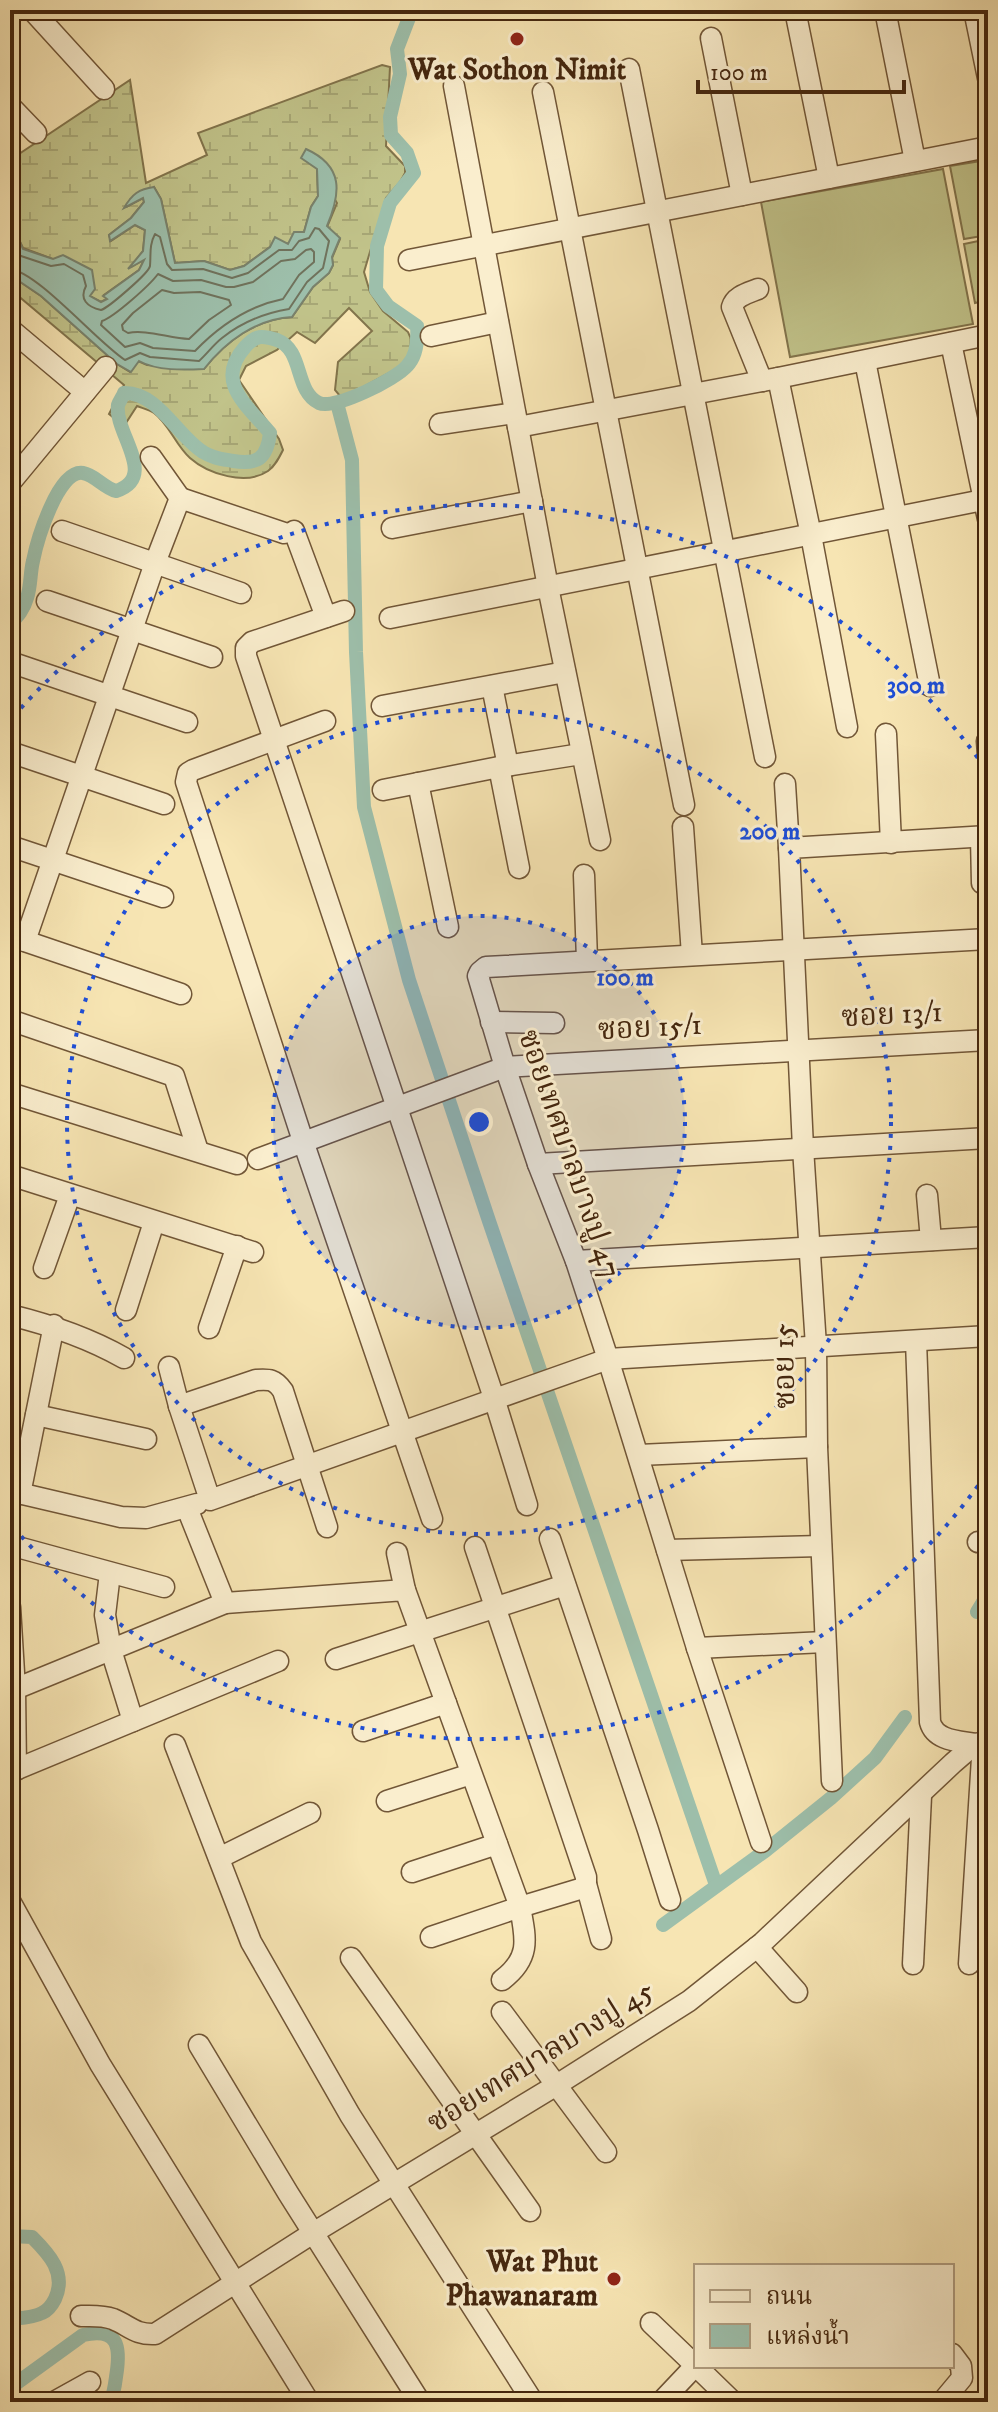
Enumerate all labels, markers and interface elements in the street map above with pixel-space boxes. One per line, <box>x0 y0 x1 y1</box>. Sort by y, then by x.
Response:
marker: Wat Sothon Nimit <box>508 30 526 48</box>
scale bar <box>698 44 904 94</box>
place label: Wat Sothon Nimit <box>407 52 626 89</box>
text: 100 m <box>710 58 768 88</box>
text: 300 m <box>887 671 945 701</box>
text: 200 m <box>740 817 800 847</box>
text: 100 m <box>596 963 654 993</box>
street label: ซอย 13/1 <box>840 994 944 1036</box>
street label: ซอย 15/1 <box>597 1007 703 1049</box>
street label: ซอยเทศบาลบางปู 47 <box>509 1025 629 1283</box>
centre of rings <box>465 1108 493 1136</box>
street label: ซอย 15 <box>766 1323 804 1409</box>
street label: ซอยเทศบาลบางปู 45 <box>421 1972 661 2142</box>
place label: Wat Phut Phawanaram <box>445 2244 598 2315</box>
legend <box>694 2264 954 2368</box>
marker: Wat Phut Phawanaram <box>605 2270 623 2288</box>
text: ถนน <box>766 2282 812 2312</box>
text: แหล่งน้ำ <box>766 2318 850 2352</box>

